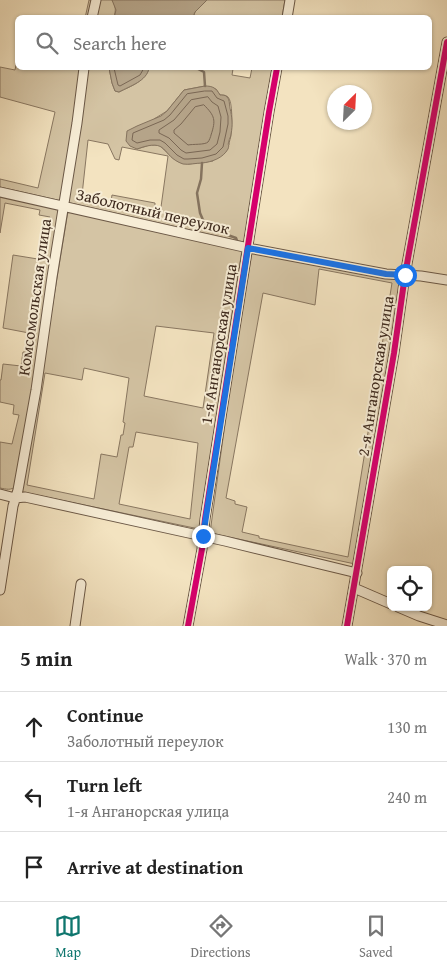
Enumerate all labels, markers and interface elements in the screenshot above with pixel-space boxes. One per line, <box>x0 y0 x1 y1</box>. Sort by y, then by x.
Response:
search box <box>15 15 432 70</box>
icon: search <box>33 29 61 57</box>
text: Search here <box>73 29 167 57</box>
north arrow <box>327 85 372 130</box>
street label: Заболотный переулок <box>74 182 233 240</box>
street label: Комсомольская улица <box>11 216 57 377</box>
street label: 1-я Анганорская улица <box>193 262 243 426</box>
route start <box>394 264 417 287</box>
street label: 2-я Анганорская улица <box>350 294 400 458</box>
route end <box>192 525 215 548</box>
map controls <box>387 566 432 611</box>
button: locate <box>387 566 432 611</box>
text: 5 min <box>20 643 72 674</box>
text: Walk · 370 m <box>344 647 427 671</box>
text: Continue <box>67 701 144 729</box>
icon: ahead <box>20 713 48 741</box>
text: 130 m <box>387 715 427 739</box>
text: Заболотный переулок <box>67 729 224 753</box>
text: Turn left <box>67 771 142 799</box>
icon: left <box>20 783 48 811</box>
text: 240 m <box>387 785 427 809</box>
text: 1-я Анганорская улица <box>67 799 229 823</box>
icon: arrive <box>20 853 48 881</box>
text: Arrive at destination <box>67 853 243 881</box>
tab: Map <box>54 912 82 962</box>
tab: Directions <box>190 912 251 962</box>
tab: Saved <box>359 912 393 962</box>

